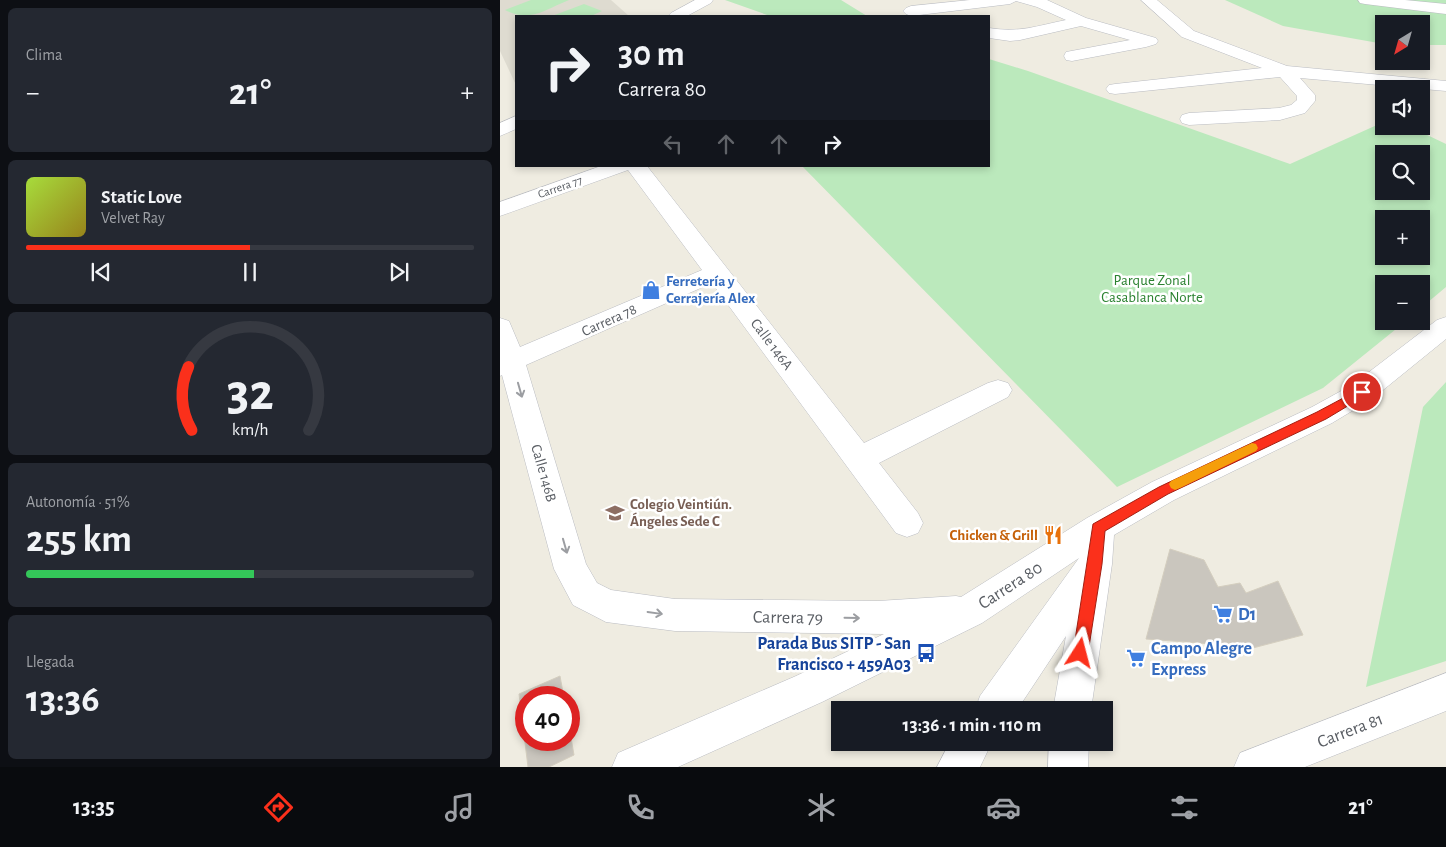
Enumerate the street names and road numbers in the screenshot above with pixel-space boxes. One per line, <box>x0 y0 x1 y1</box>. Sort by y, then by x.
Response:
street label: Carrera 77 <box>536 174 584 200</box>
street label: Carrera 78 <box>579 302 639 339</box>
street label: Calle 146A <box>748 316 796 373</box>
street label: Calle 146B <box>528 443 559 504</box>
street label: Carrera 80 <box>975 559 1046 613</box>
street label: Carrera 79 <box>753 608 823 628</box>
street label: Carrera 81 <box>1315 710 1386 752</box>

